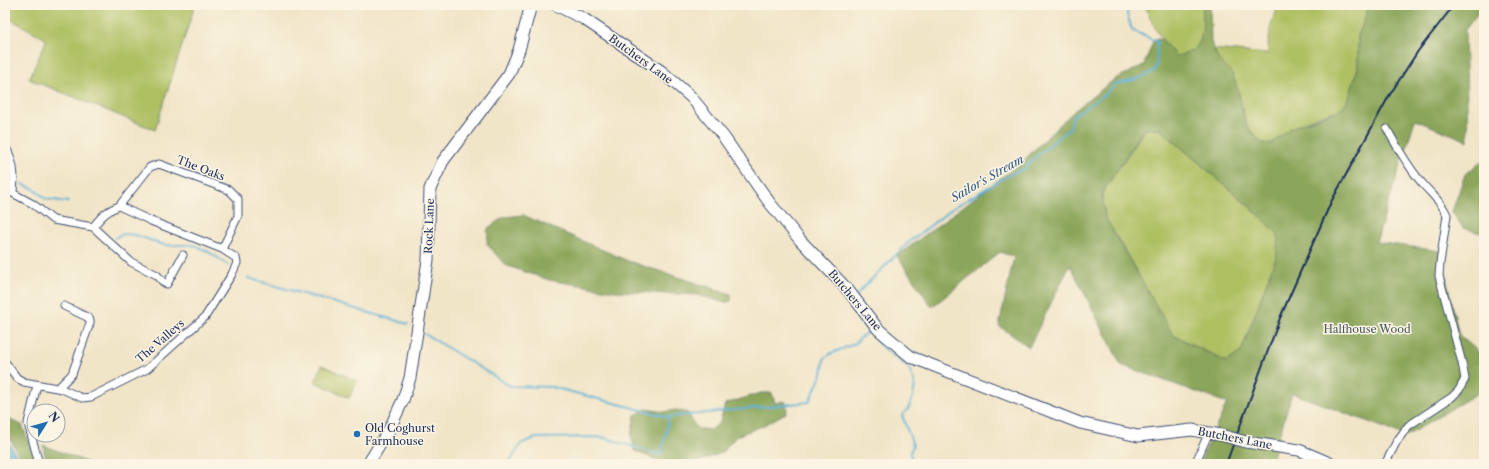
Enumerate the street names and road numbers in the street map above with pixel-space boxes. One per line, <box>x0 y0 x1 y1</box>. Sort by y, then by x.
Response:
street label: Butchers Lane <box>606 31 676 87</box>
street label: The Oaks <box>175 152 227 184</box>
street label: Rock Lane <box>421 198 437 254</box>
street label: Butchers Lane <box>825 267 885 333</box>
street label: The Valleys <box>133 316 187 366</box>
street label: Butchers Lane <box>1197 424 1273 452</box>

